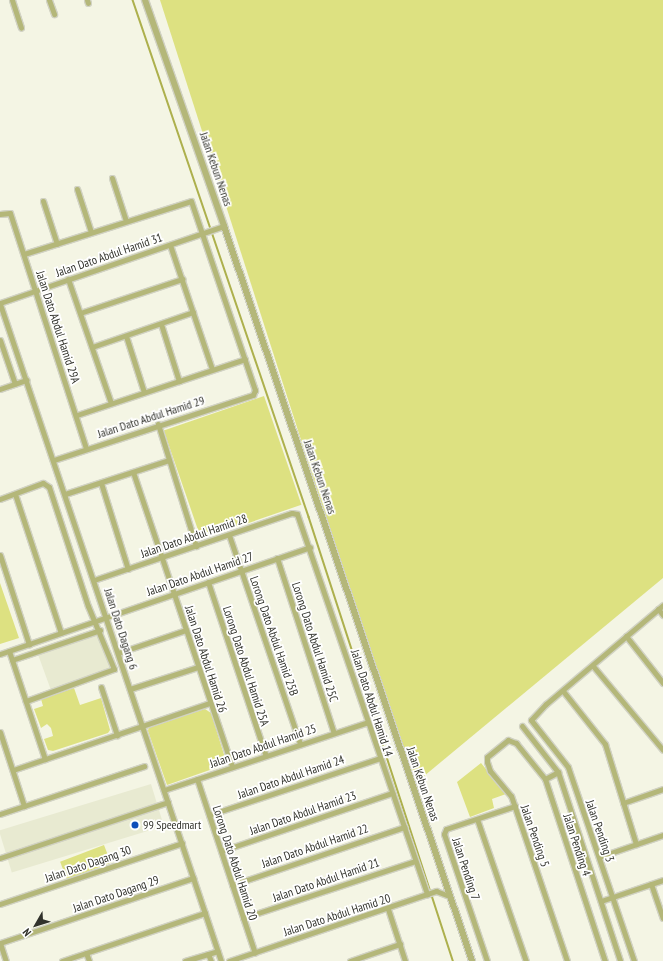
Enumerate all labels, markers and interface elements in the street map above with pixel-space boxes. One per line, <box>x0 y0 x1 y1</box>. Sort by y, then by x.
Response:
street label: Jalan Kebun Nenas <box>197 130 235 208</box>
street label: Jalan Dato Abdul Hamid 31 <box>54 230 164 280</box>
street label: Jalan Dato Abdul Hamid 29A <box>33 269 83 385</box>
street label: Jalan Dato Abdul Hamid 29 <box>96 393 206 441</box>
street label: Jalan Kebun Nenas <box>301 438 339 516</box>
street label: Jalan Dato Abdul Hamid 28 <box>139 511 249 561</box>
street label: Jalan Dato Abdul Hamid 27 <box>145 549 255 599</box>
street label: Lorong Dato Abdul Hamid 25B <box>247 574 301 698</box>
street label: Lorong Dato Abdul Hamid 25C <box>289 580 341 704</box>
street label: Jalan Dato Dagang 6 <box>101 587 141 671</box>
street label: Jalan Dato Abdul Hamid 26 <box>182 604 230 714</box>
street label: Lorong Dato Abdul Hamid 25A <box>220 604 272 728</box>
street label: Jalan Dato Abdul Hamid 14 <box>348 648 396 758</box>
street label: Jalan Dato Abdul Hamid 25 <box>208 721 318 771</box>
street label: Jalan Kebun Nenas <box>404 745 442 823</box>
street label: Jalan Dato Abdul Hamid 24 <box>236 752 346 802</box>
street label: Jalan Dato Abdul Hamid 23 <box>248 788 358 838</box>
street label: Jalan Pending 3 <box>583 798 617 864</box>
street label: Jalan Pending 5 <box>518 803 552 869</box>
street label: Lorong Dato Abdul Hamid 20 <box>210 804 260 922</box>
street label: Jalan Pending 4 <box>560 812 594 878</box>
place label: 99 Speedmart <box>143 818 201 832</box>
marker: 99 Speedmart <box>130 820 140 830</box>
street label: Jalan Dato Abdul Hamid 22 <box>260 821 370 871</box>
street label: Jalan Pending 7 <box>449 836 483 902</box>
street label: Jalan Dato Dagang 30 <box>43 843 133 885</box>
street label: Jalan Dato Abdul Hamid 21 <box>271 855 381 905</box>
street label: Jalan Dato Dagang 29 <box>71 873 161 915</box>
street label: Jalan Dato Abdul Hamid 20 <box>282 891 392 939</box>
north arrow <box>16 905 56 945</box>
text: N <box>19 926 34 939</box>

